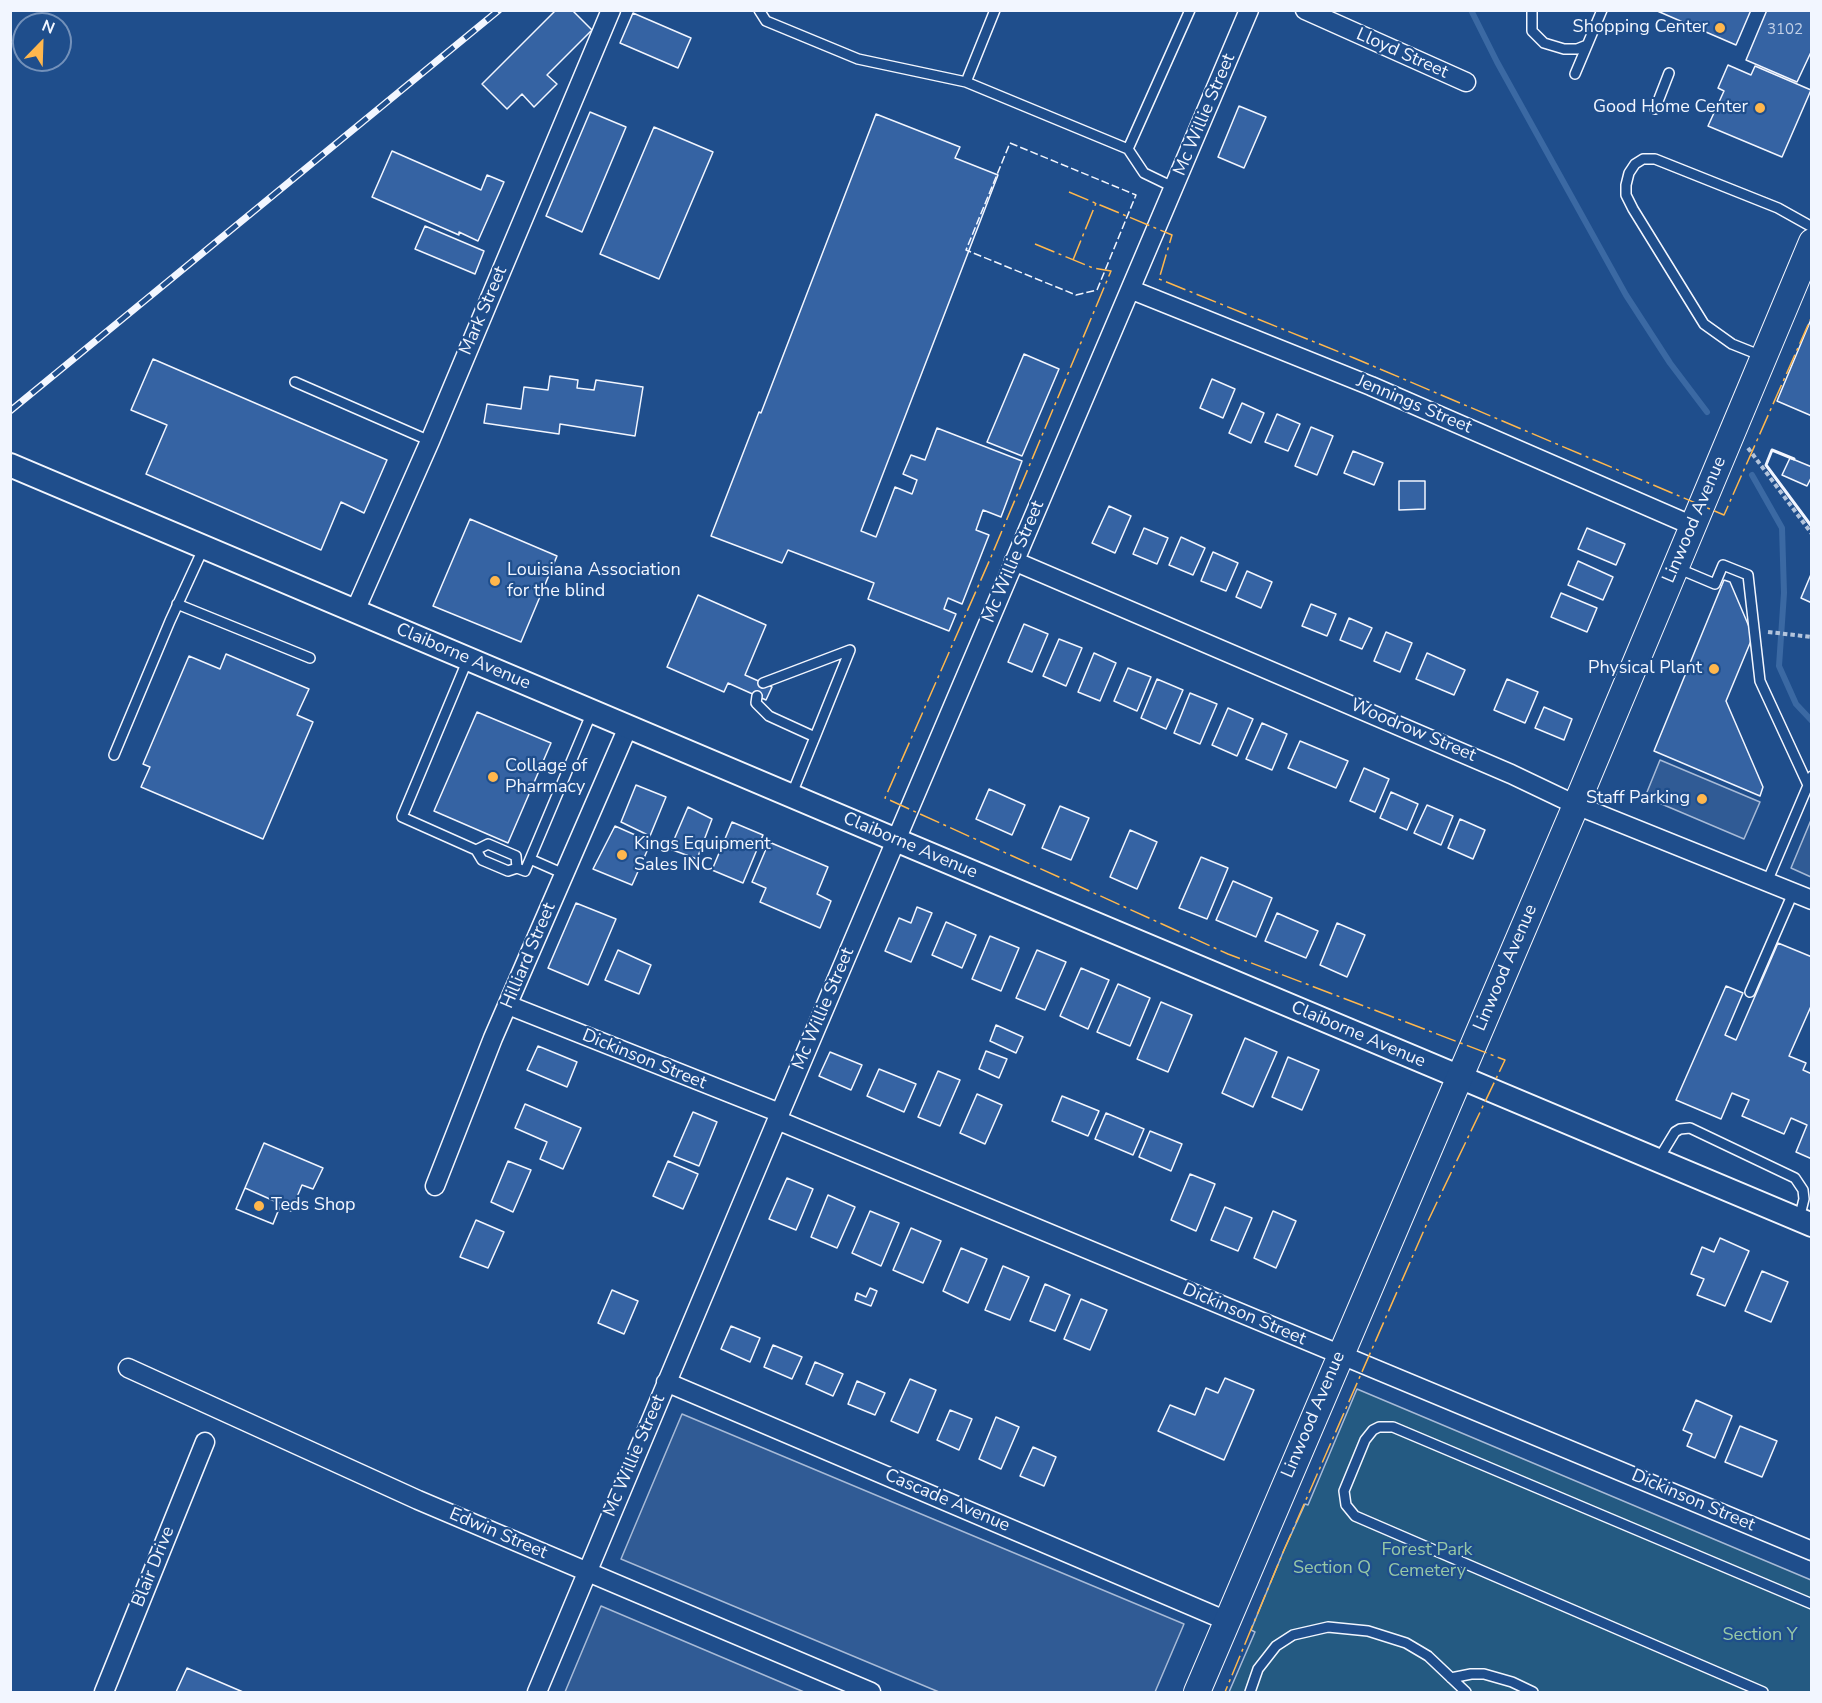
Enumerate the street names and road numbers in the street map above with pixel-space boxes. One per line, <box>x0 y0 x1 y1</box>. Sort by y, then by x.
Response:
street label: Lloyd Street <box>1353 24 1451 84</box>
street label: Mc Willie Street <box>1170 51 1240 179</box>
street label: Mark Street <box>456 263 512 359</box>
street label: Jennings Street <box>1353 371 1475 439</box>
street label: Linwood Avenue <box>1659 453 1731 587</box>
street label: Mc Willie Street <box>979 498 1049 626</box>
street label: Claiborne Avenue <box>393 619 533 695</box>
street label: Woodrow Street <box>1347 695 1479 767</box>
street label: Claiborne Avenue <box>840 808 980 884</box>
street label: Hilliard Street <box>497 900 561 1012</box>
street label: Linwood Avenue <box>1470 901 1542 1035</box>
street label: Mc Willie Street <box>789 945 859 1073</box>
street label: Claiborne Avenue <box>1288 997 1428 1073</box>
street label: Dickinson Street <box>579 1025 709 1095</box>
street label: Dickinson Street <box>1179 1279 1309 1351</box>
street label: Linwood Avenue <box>1278 1348 1350 1482</box>
street label: Mc Willie Street <box>600 1392 670 1520</box>
street label: Cascade Avenue <box>881 1465 1013 1537</box>
street label: Dickinson Street <box>1628 1465 1758 1537</box>
street label: Edwin Street <box>446 1504 550 1564</box>
street label: Blair Drive <box>128 1524 180 1610</box>

